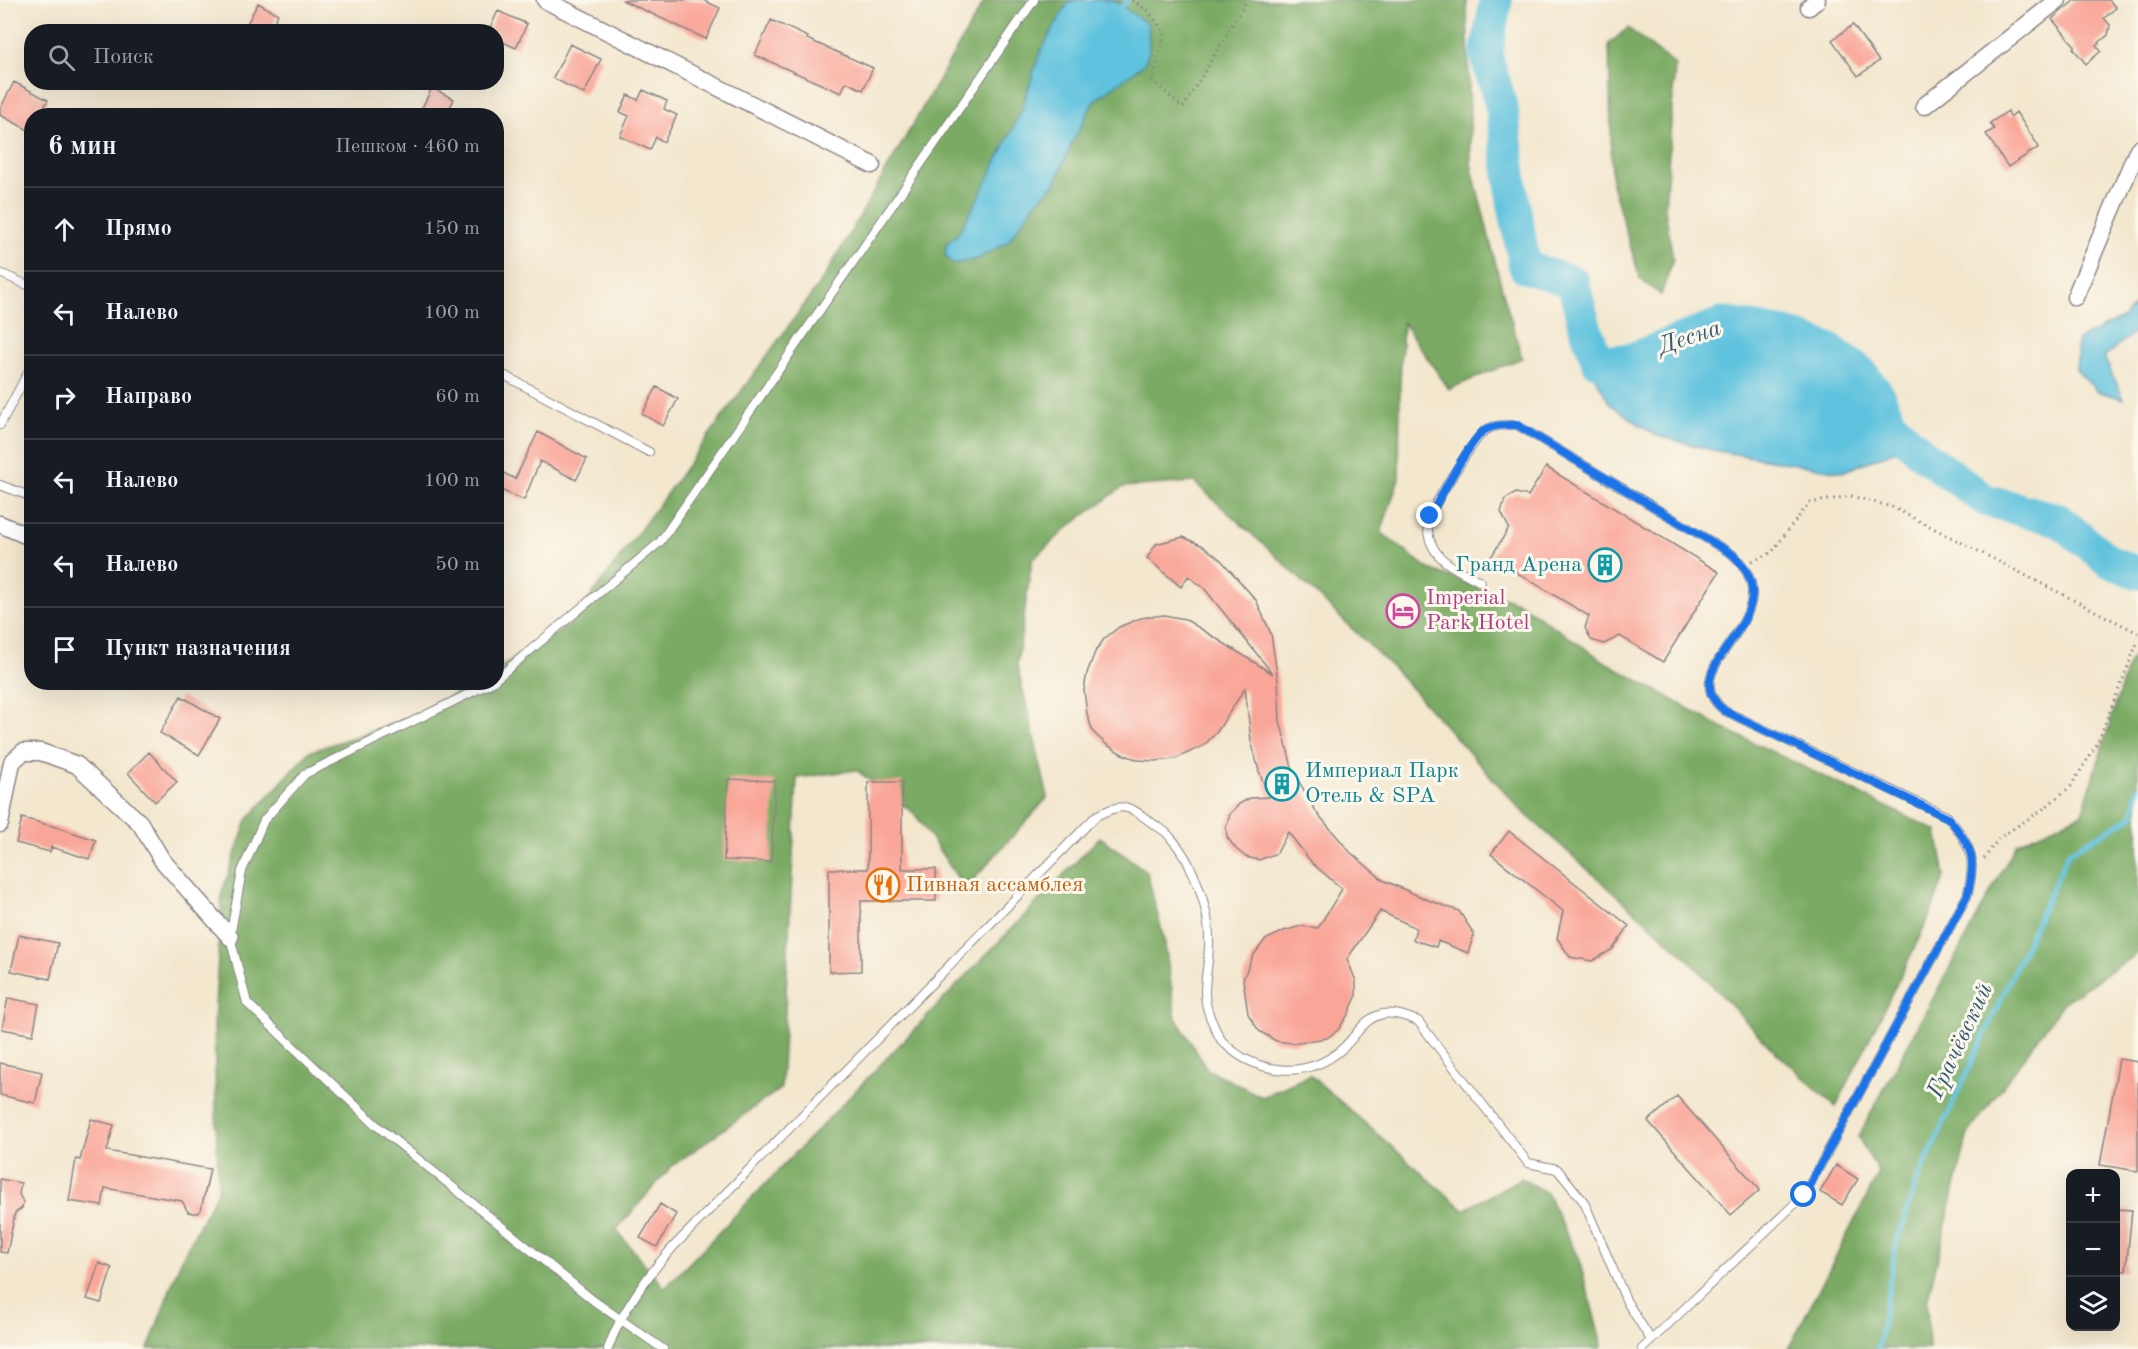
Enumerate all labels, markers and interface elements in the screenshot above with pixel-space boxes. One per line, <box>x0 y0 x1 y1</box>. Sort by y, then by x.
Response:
search box <box>24 24 504 90</box>
icon: search <box>45 41 78 74</box>
text: Поиск <box>93 46 154 68</box>
text: 6 мин <box>48 134 117 160</box>
text: Пешком · 460 m <box>335 137 480 157</box>
icon: ahead <box>48 213 81 246</box>
text: Прямо <box>105 218 172 240</box>
text: 150 m <box>424 219 480 239</box>
icon: left <box>48 297 81 330</box>
text: Налево <box>105 302 178 324</box>
text: 100 m <box>424 303 480 323</box>
water label: Десна <box>1653 317 1724 360</box>
icon: right <box>48 381 81 414</box>
text: Направо <box>105 386 192 408</box>
text: 60 m <box>435 387 480 407</box>
icon: left <box>48 465 81 498</box>
text: Налево <box>105 470 178 492</box>
text: 100 m <box>424 471 480 491</box>
route end <box>1416 502 1442 528</box>
building icon: Гранд Арена <box>1587 547 1623 583</box>
icon: left <box>48 549 81 582</box>
text: Налево <box>105 554 178 576</box>
place label: Гранд Арена <box>1455 554 1582 576</box>
text: 50 m <box>435 555 480 575</box>
place label: Imperial Park Hotel <box>1426 587 1530 634</box>
hotel icon: Imperial Park Hotel <box>1385 593 1421 629</box>
icon: arrive <box>48 633 81 666</box>
text: Пункт назначения <box>105 638 291 660</box>
place label: Империал Парк Отель & SPA <box>1305 760 1459 807</box>
building icon: Империал Парк Отель & SPA <box>1264 766 1300 802</box>
restaurant icon: Пивная ассамблея <box>865 867 901 903</box>
place label: Пивная ассамблея <box>906 874 1083 896</box>
water label: Грачёвский <box>1923 979 1998 1103</box>
map controls <box>2066 1169 2120 1331</box>
button: + <box>2066 1169 2120 1223</box>
route start <box>1790 1181 1816 1207</box>
button: − <box>2066 1223 2120 1277</box>
button: layers <box>2066 1277 2120 1331</box>

